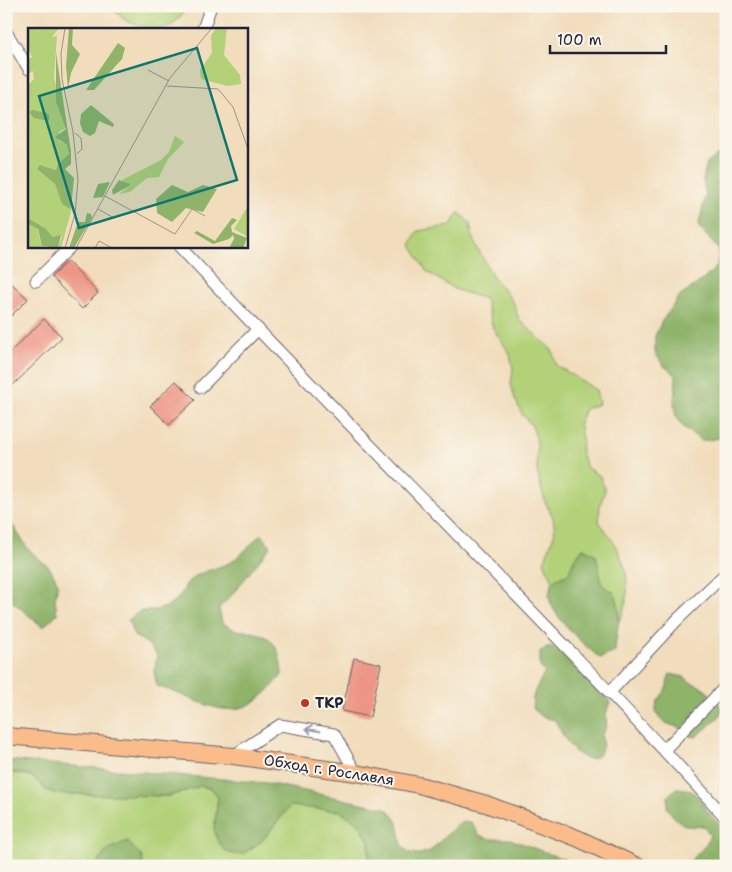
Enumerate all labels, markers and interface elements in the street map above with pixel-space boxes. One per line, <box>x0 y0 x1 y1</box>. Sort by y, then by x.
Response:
scale bar <box>550 22 666 54</box>
inset map <box>28 28 248 248</box>
text: 100 m <box>557 30 602 50</box>
place label: ТКР <box>315 693 344 713</box>
marker: ТКР <box>299 697 311 709</box>
one-way arrow <box>305 725 321 735</box>
street label: Обход г. Рославля <box>262 750 396 790</box>

